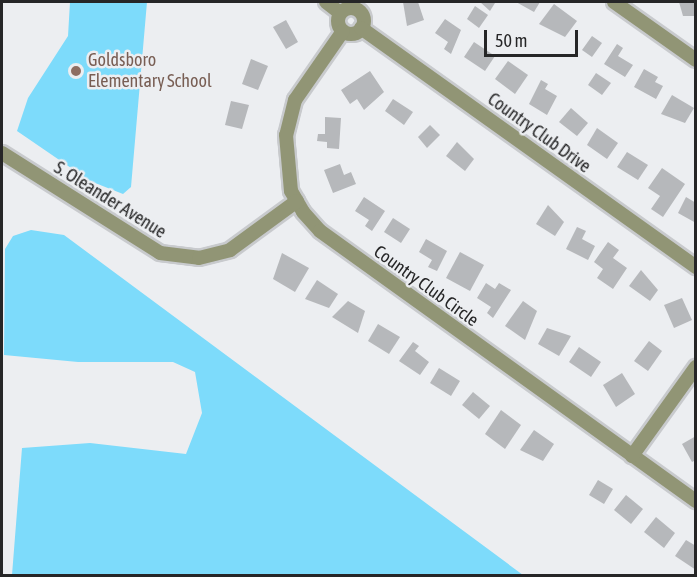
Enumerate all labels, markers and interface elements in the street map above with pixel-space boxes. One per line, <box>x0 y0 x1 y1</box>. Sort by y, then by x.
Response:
scale bar <box>487 18 582 56</box>
text: 50 m <box>495 30 527 51</box>
place label: Goldsboro Elementary School <box>88 50 212 92</box>
marker: Goldsboro Elementary School <box>69 64 83 78</box>
street label: Country Club Drive <box>483 88 595 178</box>
street label: S. Oleander Avenue <box>50 157 170 243</box>
street label: Country Club Circle <box>370 241 482 331</box>

